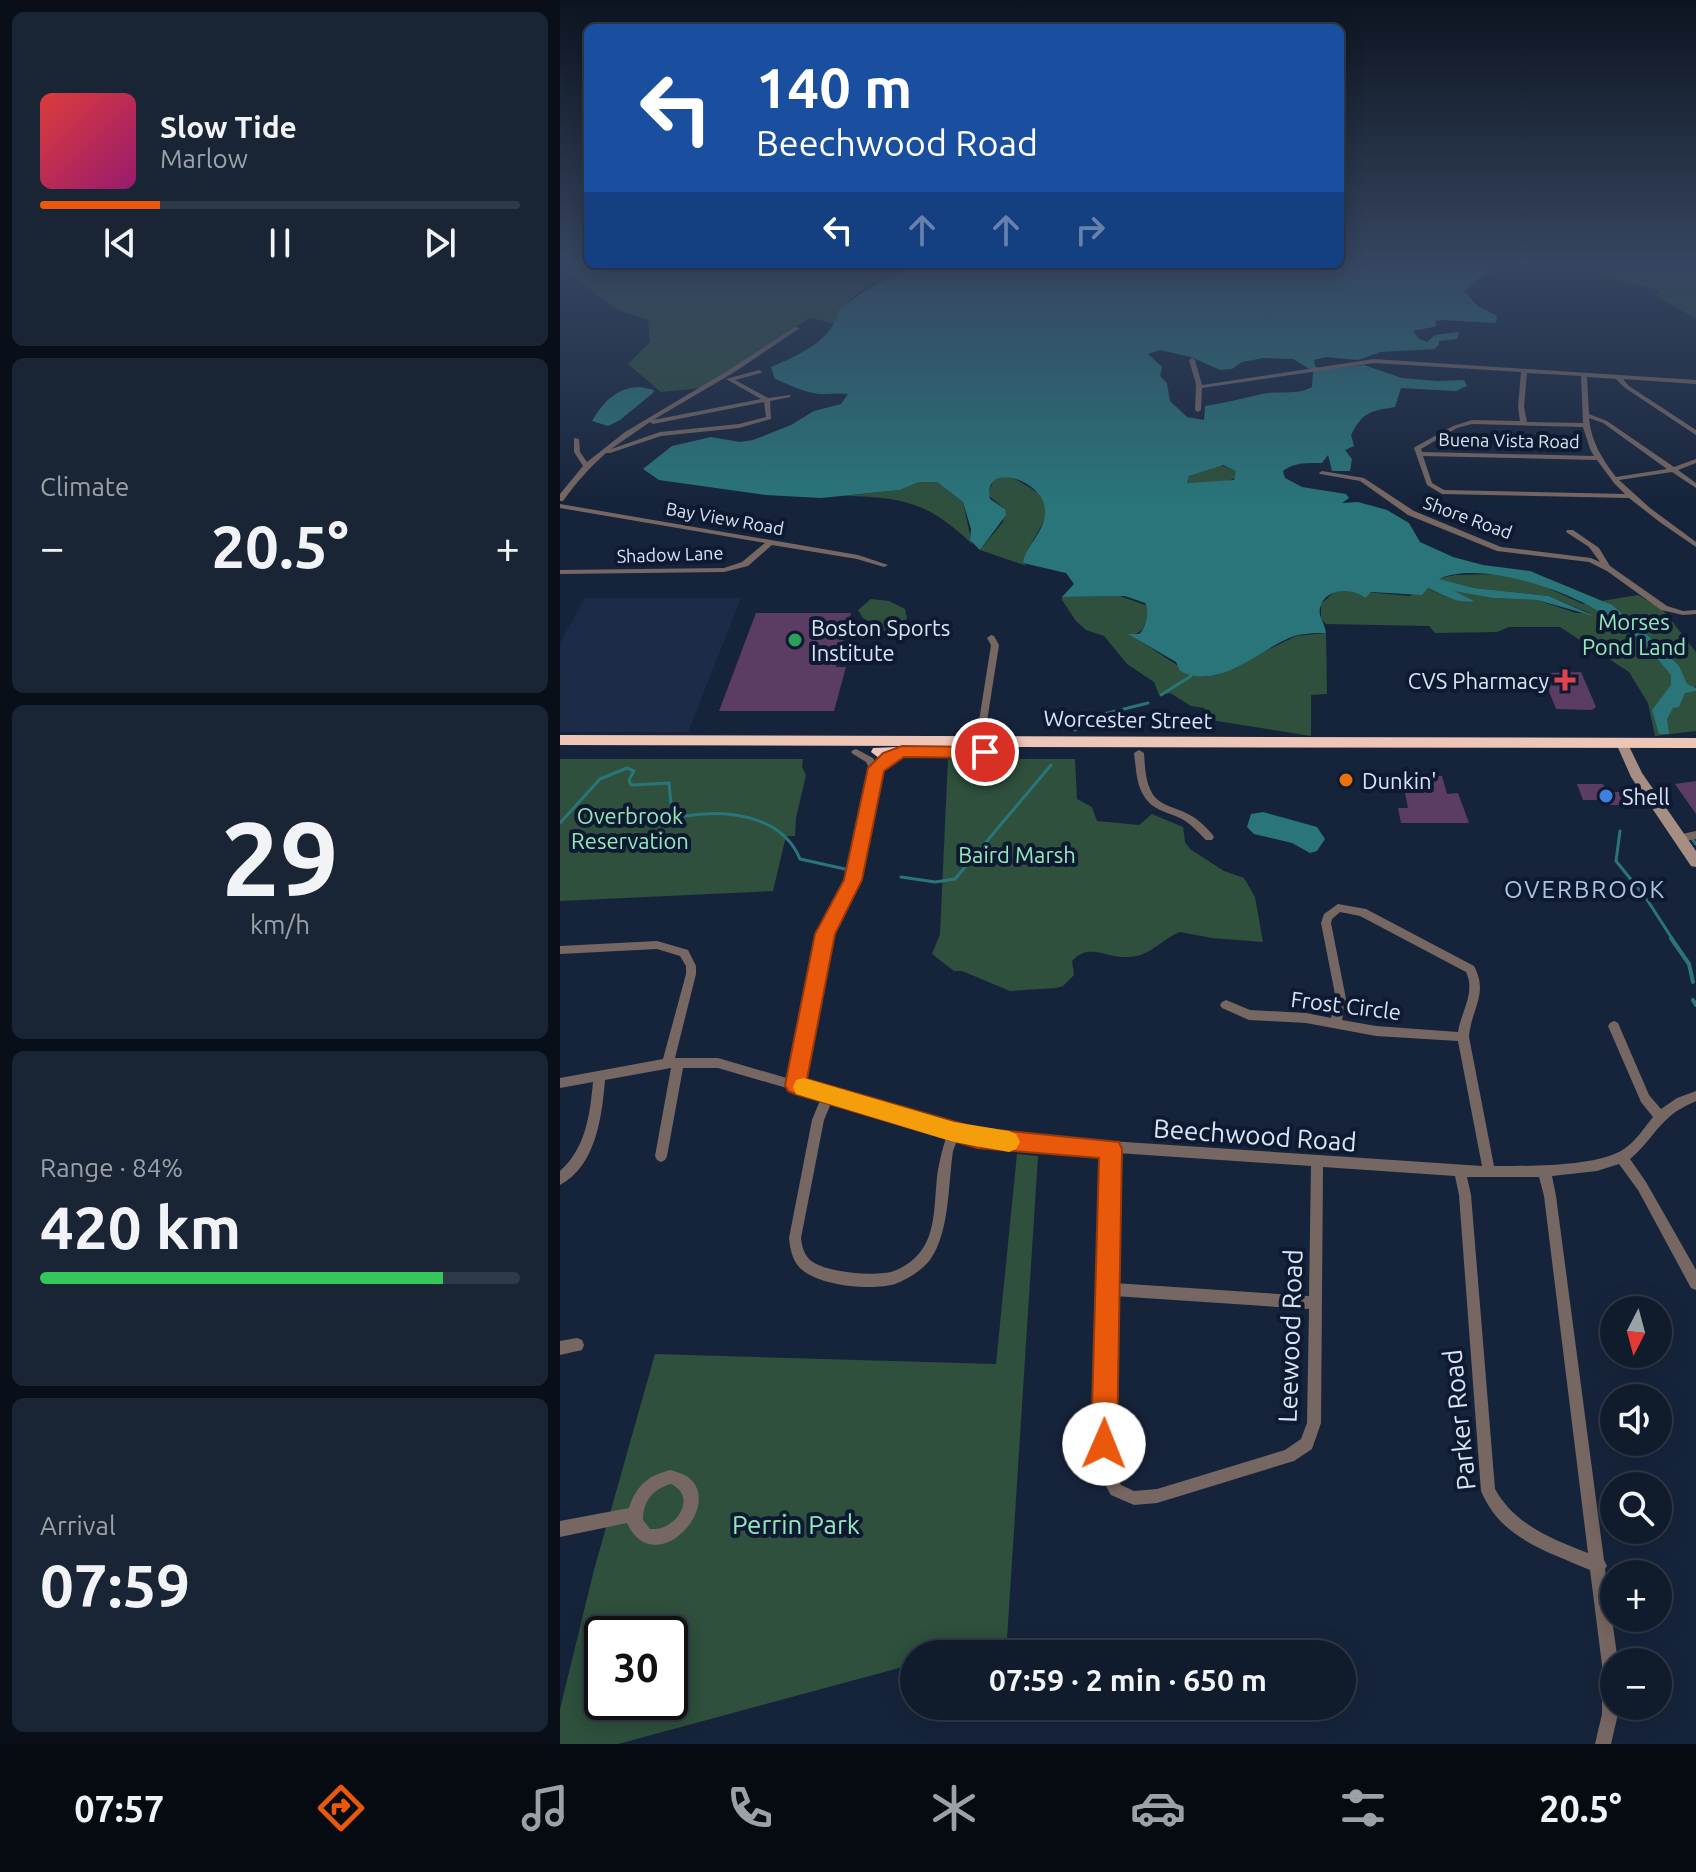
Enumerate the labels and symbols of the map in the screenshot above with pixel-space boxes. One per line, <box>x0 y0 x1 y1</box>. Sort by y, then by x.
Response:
street label: Buena Vista Road <box>1438 429 1580 451</box>
street label: Shore Road <box>1421 492 1515 542</box>
street label: Bay View Road <box>664 498 786 538</box>
street label: Shadow Lane <box>616 542 724 566</box>
park label: Morses Pond Land <box>1582 609 1686 659</box>
place label: Boston Sports Institute <box>811 615 950 665</box>
marker: Boston Sports Institute <box>786 631 804 649</box>
place label: CVS Pharmacy <box>1408 668 1549 693</box>
marker: CVS Pharmacy <box>1556 671 1574 689</box>
street label: Worcester Street <box>1043 705 1213 733</box>
pin <box>951 718 1019 786</box>
place label: Dunkin' <box>1362 768 1437 793</box>
marker: Dunkin' <box>1337 771 1355 789</box>
place label: Shell <box>1622 784 1670 809</box>
marker: Shell <box>1597 787 1615 805</box>
park label: Overbrook Reservation <box>571 803 689 853</box>
park label: Baird Marsh <box>958 842 1076 867</box>
district label: OVERBROOK <box>1504 876 1666 903</box>
street label: Frost Circle <box>1289 986 1403 1024</box>
street label: Beechwood Road <box>1152 1113 1358 1157</box>
street label: Leewood Road <box>1272 1249 1308 1423</box>
north arrow <box>1600 1296 1672 1368</box>
street label: Parker Road <box>1437 1348 1481 1492</box>
position arrow <box>1062 1402 1146 1486</box>
park label: Perrin Park <box>732 1510 860 1539</box>
speed limit sign: 30 <box>584 1616 688 1720</box>

